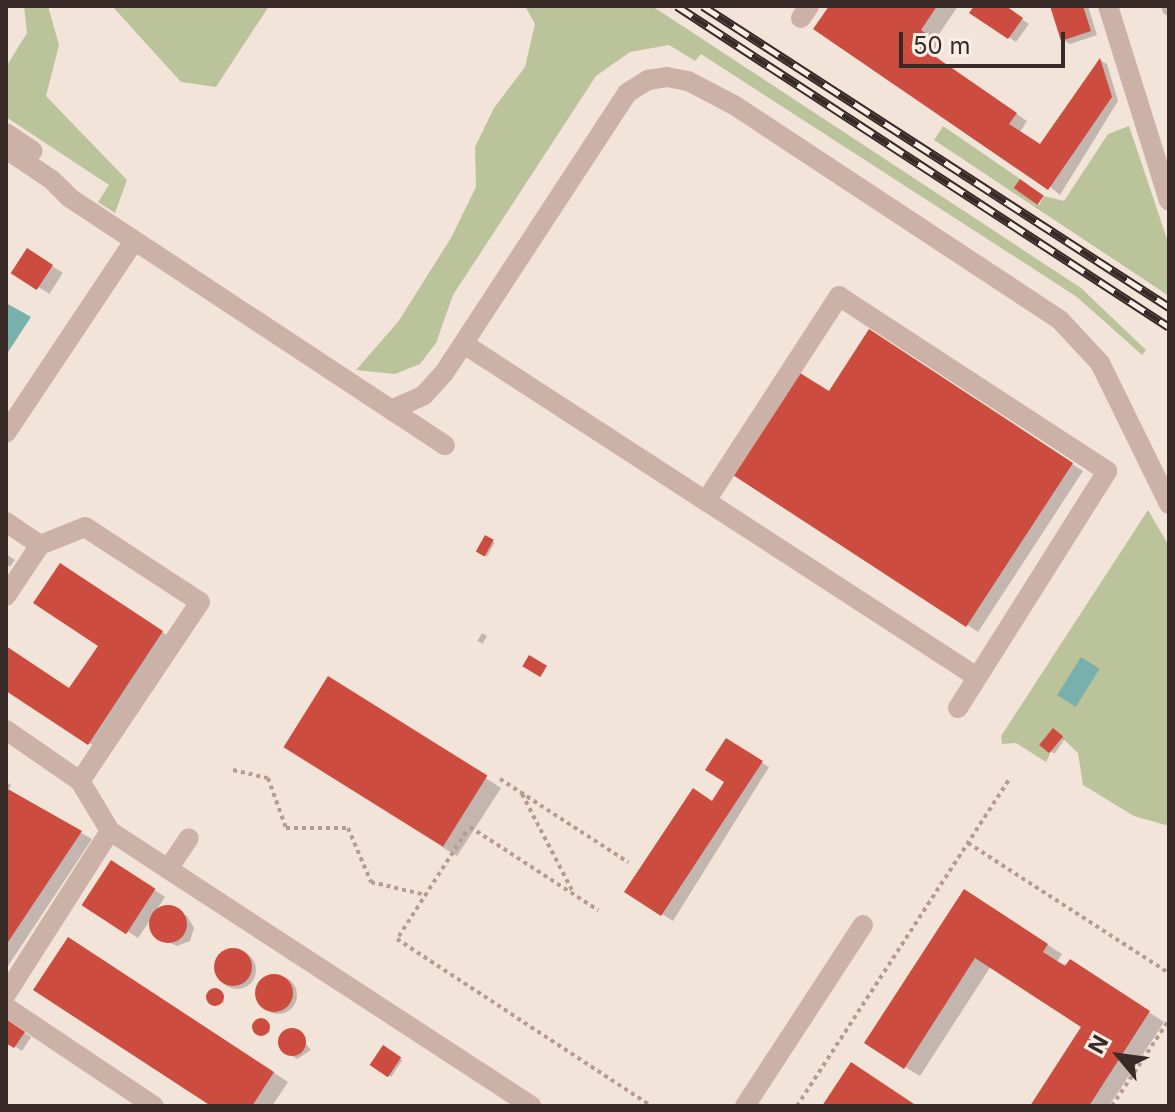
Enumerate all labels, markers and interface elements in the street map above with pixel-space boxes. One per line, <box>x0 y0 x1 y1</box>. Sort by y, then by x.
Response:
scale bar <box>903 16 1069 66</box>
text: 50 m <box>913 31 971 60</box>
north arrow <box>1079 1016 1159 1096</box>
text: N <box>1083 1031 1113 1058</box>

